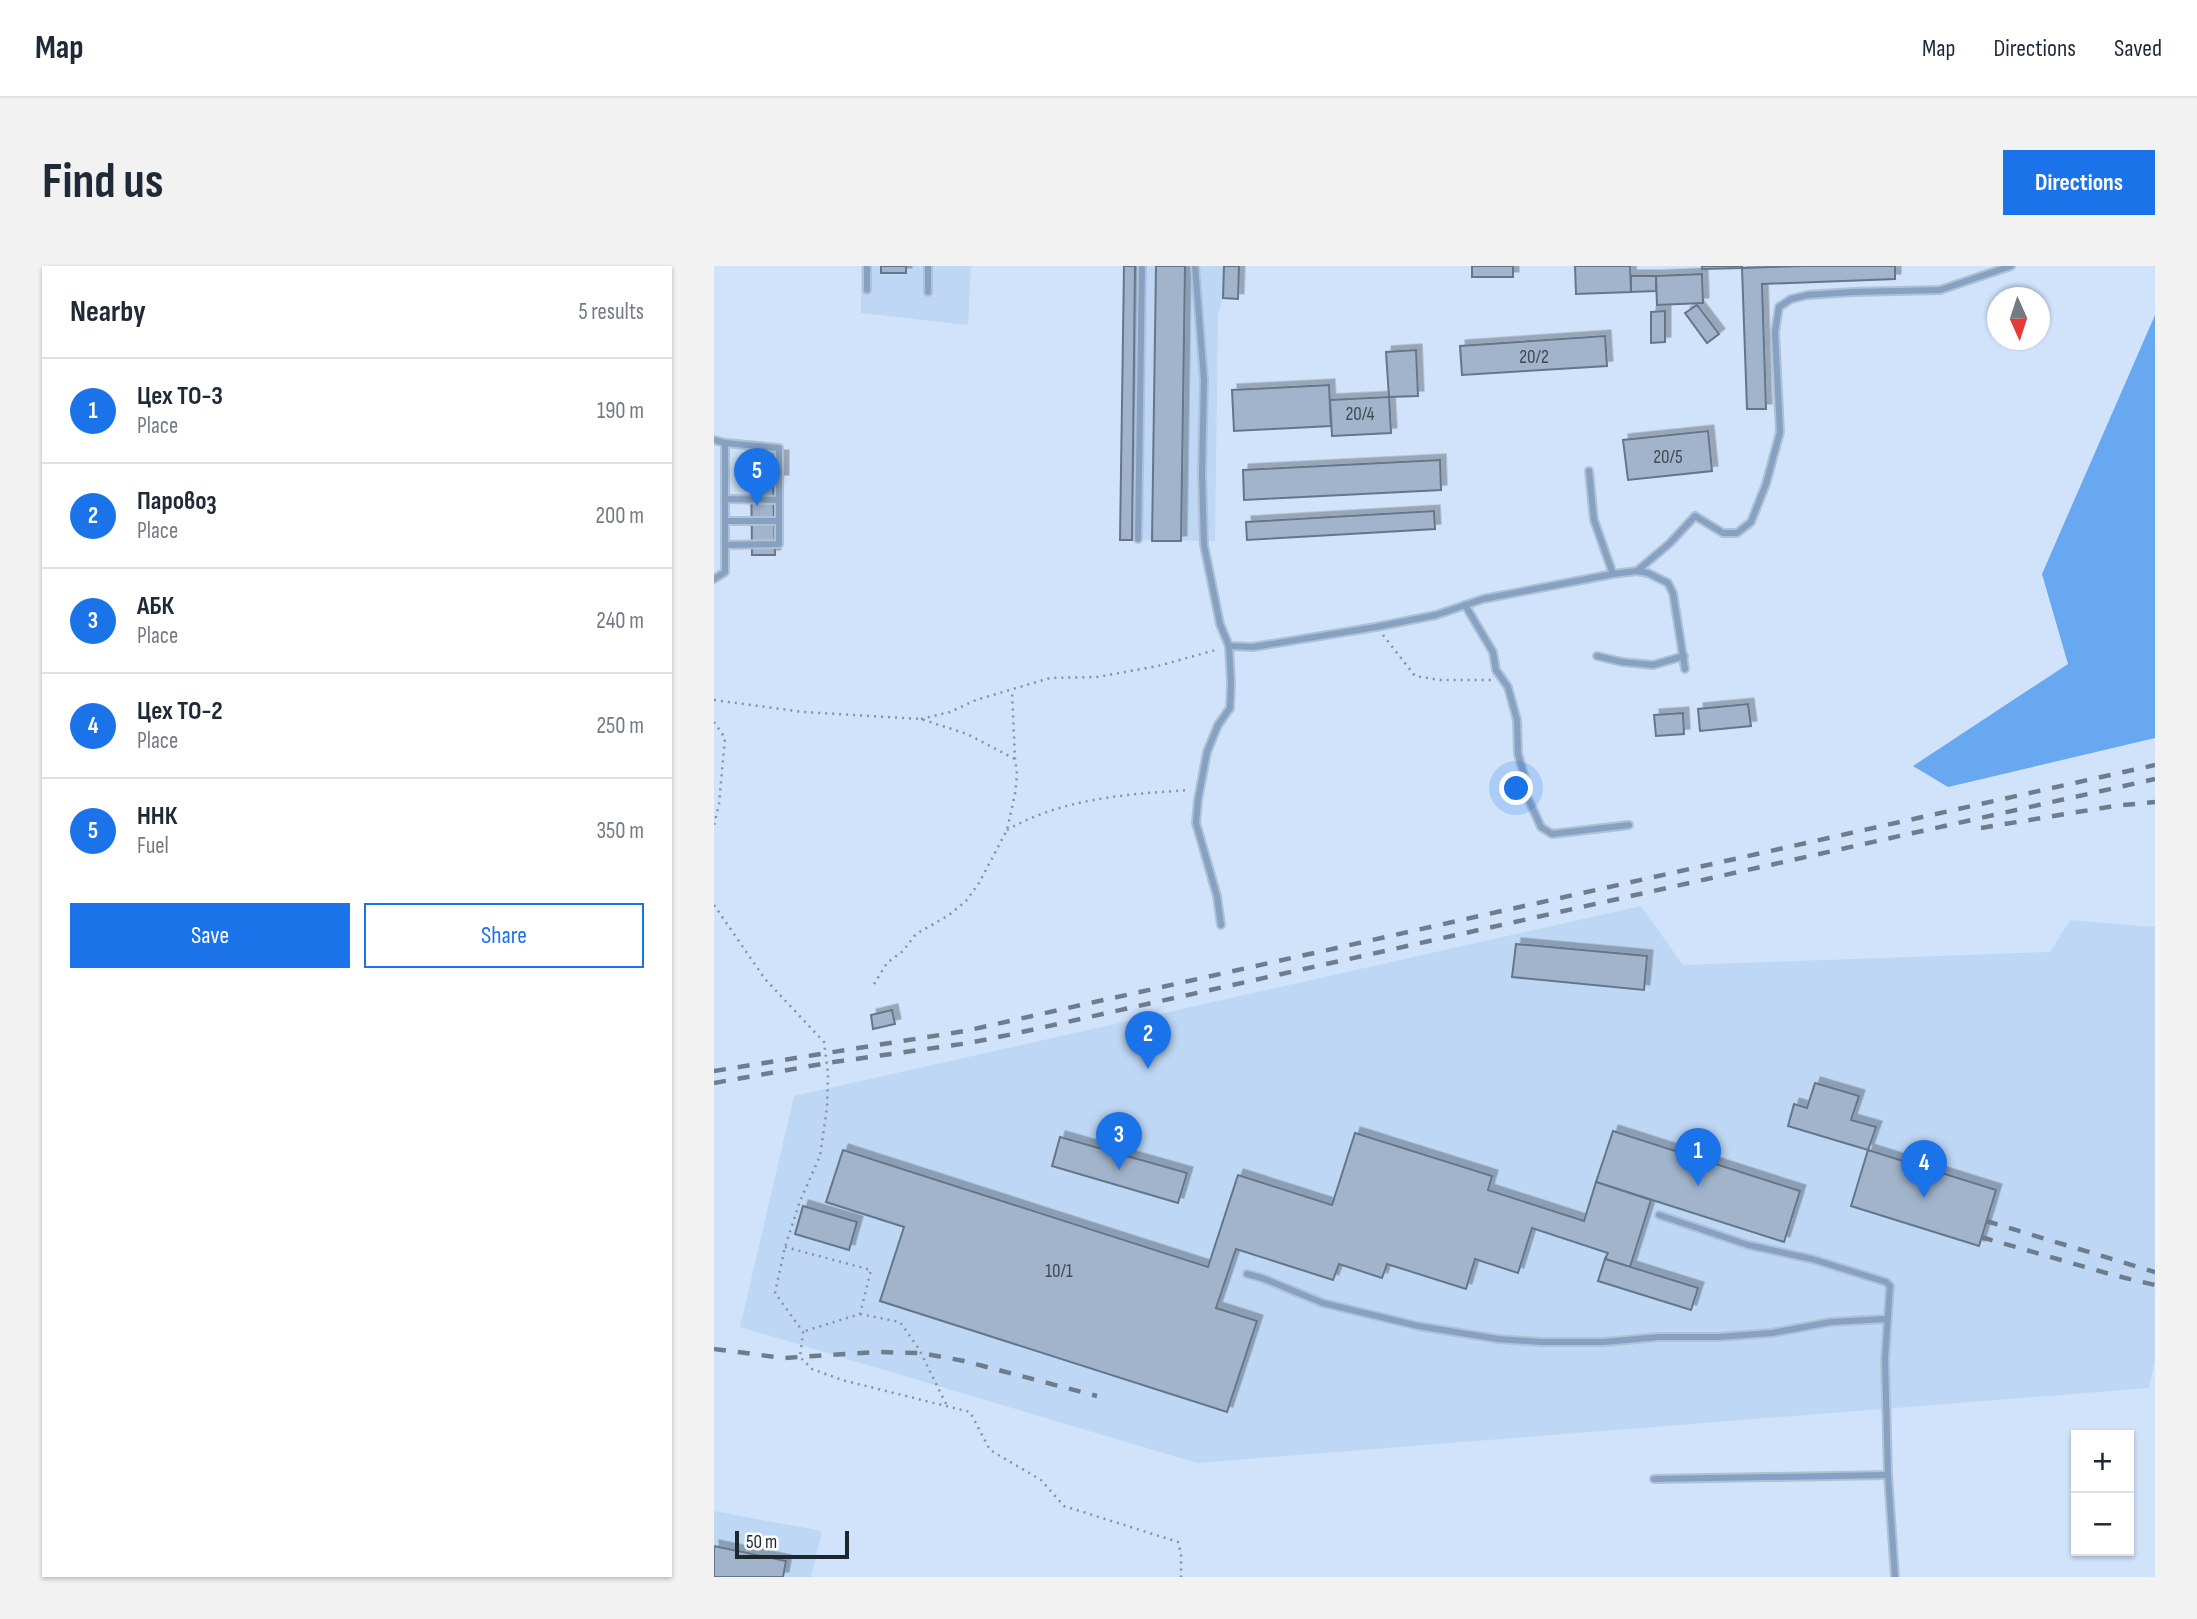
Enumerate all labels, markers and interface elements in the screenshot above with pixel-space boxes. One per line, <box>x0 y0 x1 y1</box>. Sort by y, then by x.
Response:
text: Map <box>35 28 84 68</box>
text: Map <box>1922 34 1955 63</box>
text: Directions <box>1993 34 2076 63</box>
text: Saved <box>2114 34 2162 63</box>
button: Directions <box>2003 150 2155 215</box>
text: Find us <box>42 153 164 212</box>
north arrow <box>1987 287 2050 350</box>
text: Nearby <box>70 294 146 330</box>
text: 5 results <box>578 298 644 326</box>
house number: 20/2 <box>1519 346 1549 369</box>
text: Цех ТО-3 <box>137 381 223 412</box>
text: 1 <box>88 397 98 425</box>
text: 190 m <box>597 397 644 425</box>
house number: 20/4 <box>1345 403 1375 426</box>
text: Place <box>137 412 178 440</box>
house number: 20/5 <box>1653 446 1683 469</box>
pin: 5 <box>734 448 780 506</box>
text: Паровоз <box>137 486 217 517</box>
text: 2 <box>88 502 98 530</box>
text: 200 m <box>596 502 644 530</box>
text: Place <box>137 517 178 545</box>
text: АБК <box>137 591 174 622</box>
text: 3 <box>88 607 98 635</box>
text: 240 m <box>596 607 644 635</box>
text: Place <box>137 622 178 650</box>
text: Цех ТО-2 <box>137 696 223 727</box>
text: 4 <box>88 712 98 740</box>
text: 250 m <box>597 712 644 740</box>
text: Place <box>137 727 178 755</box>
your location <box>1499 771 1533 805</box>
text: ННК <box>137 801 177 832</box>
text: 5 <box>88 817 98 845</box>
text: 350 m <box>596 817 644 845</box>
text: Fuel <box>137 832 169 860</box>
button: Save <box>70 903 350 968</box>
button: Share <box>364 903 644 968</box>
pin: 2 <box>1125 1011 1171 1069</box>
pin: 3 <box>1096 1112 1142 1170</box>
pin: 1 <box>1675 1128 1721 1186</box>
pin: 4 <box>1901 1140 1947 1198</box>
house number: 10/1 <box>1045 1260 1073 1283</box>
map controls <box>2071 1430 2134 1556</box>
button: + <box>2071 1430 2134 1493</box>
button: − <box>2071 1493 2134 1556</box>
scale bar <box>735 1528 849 1560</box>
text: 50 m <box>746 1531 777 1554</box>

